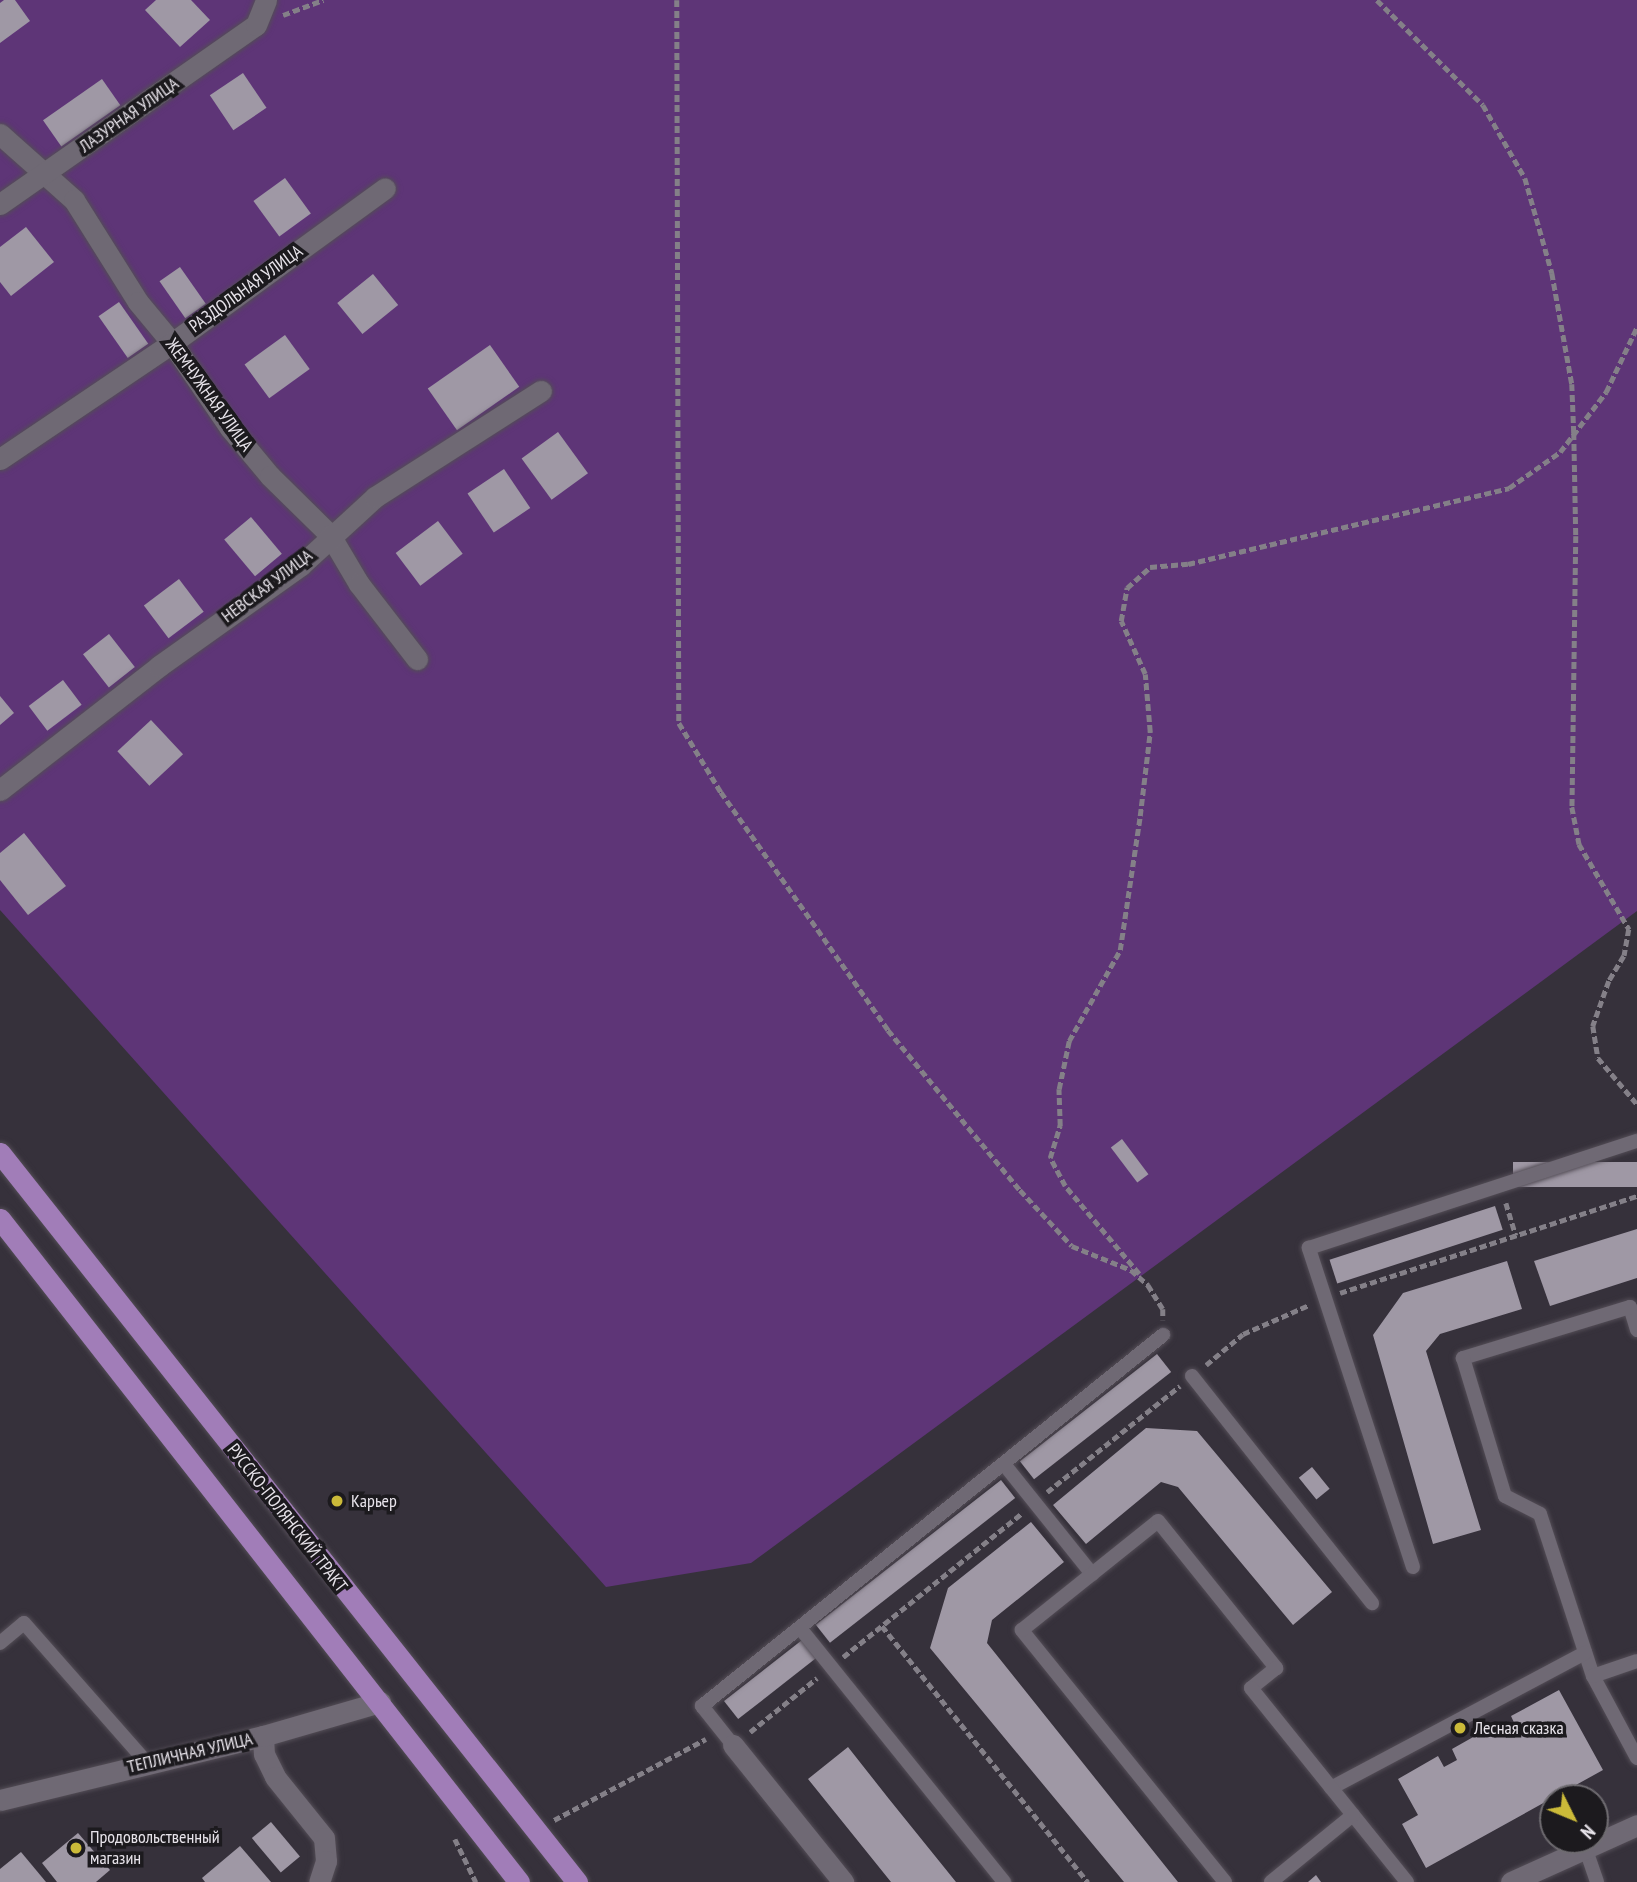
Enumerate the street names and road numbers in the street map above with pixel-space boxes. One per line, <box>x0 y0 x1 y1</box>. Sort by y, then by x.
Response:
street label: ЛАЗУРНАЯ УЛИЦА <box>75 73 183 157</box>
street label: РАЗДОЛЬНАЯ УЛИЦА <box>185 240 307 338</box>
street label: ЖЕМЧУЖНАЯ УЛИЦА <box>161 334 257 456</box>
street label: НЕВСКАЯ УЛИЦА <box>217 545 317 627</box>
street label: РУССКО-ПОЛЯНСКИЙ ТРАКТ <box>222 1439 352 1597</box>
street label: ТЕПЛИЧНАЯ УЛИЦА <box>125 1728 255 1778</box>

